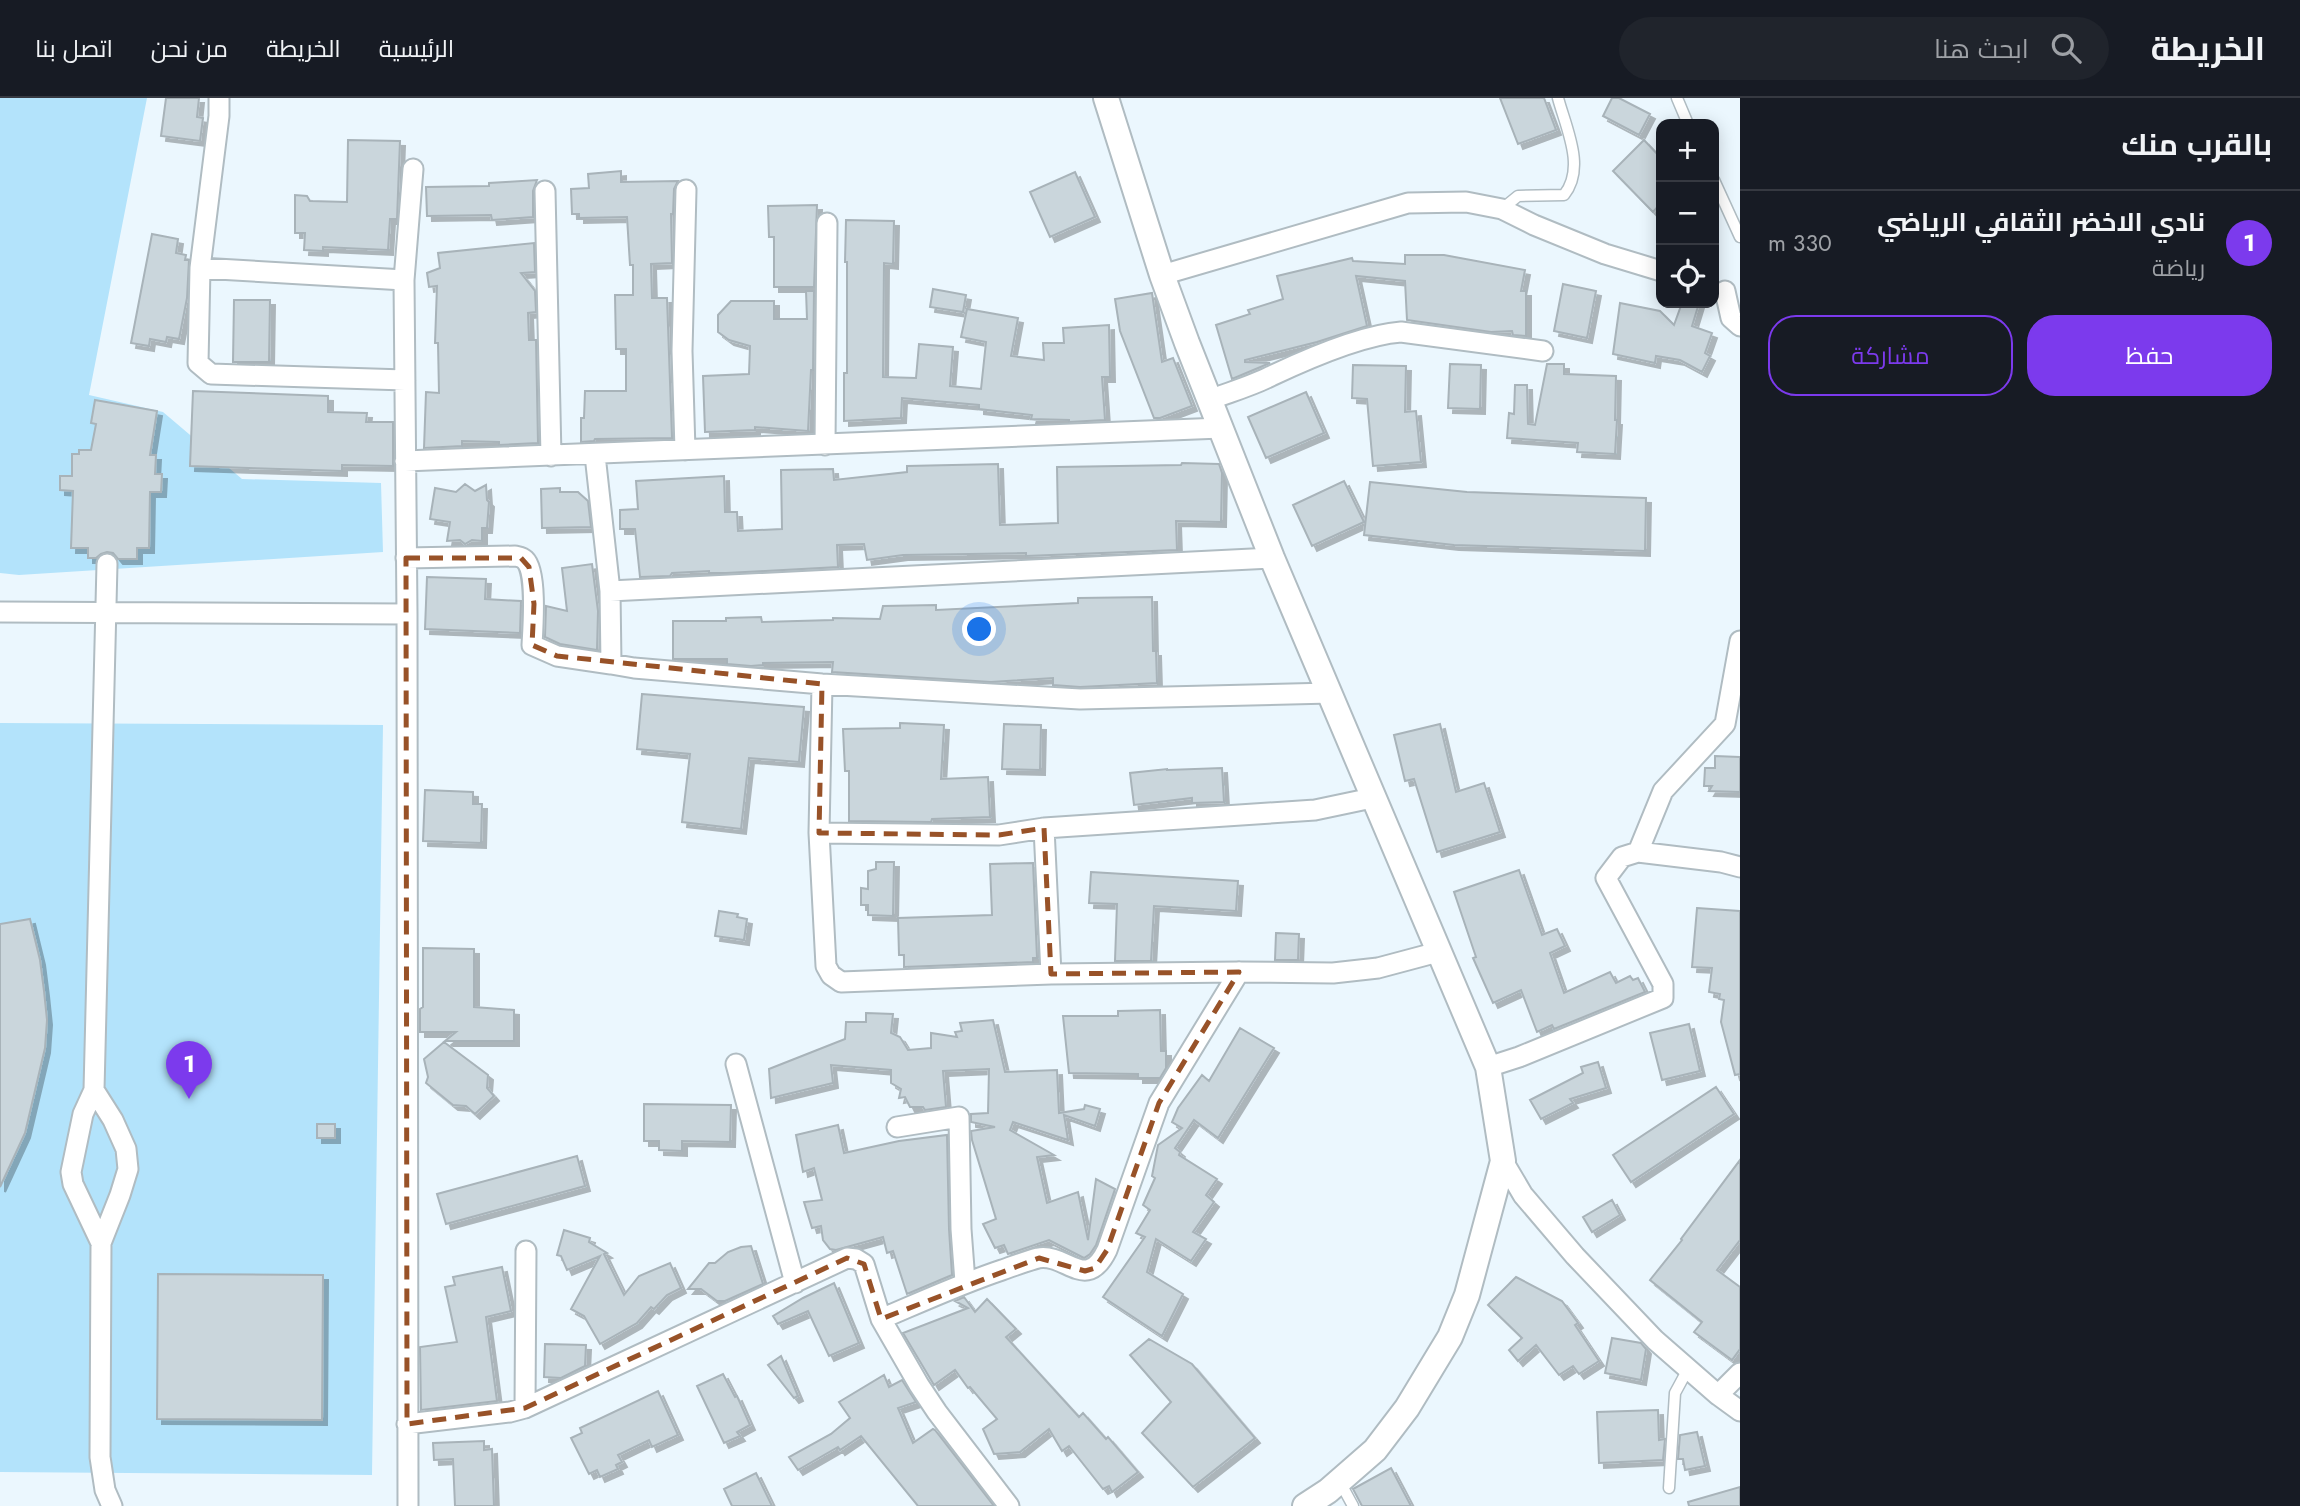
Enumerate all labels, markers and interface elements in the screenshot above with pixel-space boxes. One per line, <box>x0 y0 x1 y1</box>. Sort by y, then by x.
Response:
search box <box>1619 17 2109 80</box>
text: الخريطة <box>2151 25 2265 72</box>
icon: search <box>2047 29 2085 67</box>
text: ابحث هنا <box>1934 30 2029 68</box>
text: اتصل بنا <box>35 31 113 66</box>
text: من نحن <box>151 31 228 66</box>
text: الخريطة <box>266 31 341 66</box>
text: الرئيسية <box>379 31 454 66</box>
map controls <box>1656 119 1719 308</box>
button: + <box>1656 119 1719 182</box>
text: بالقرب منك <box>2121 123 2272 166</box>
button: − <box>1656 182 1719 245</box>
text: نادي الاخضر الثقافي الرياضي <box>1877 203 2205 241</box>
text: 330 m <box>1768 226 1832 260</box>
text: 1 <box>2243 226 2255 260</box>
button: locate <box>1656 245 1719 308</box>
text: رياضة <box>2152 251 2205 285</box>
button: مشاركة <box>1768 315 2013 396</box>
button: حفظ <box>2027 315 2272 396</box>
your location <box>962 612 996 646</box>
pin: 1 <box>166 1041 212 1099</box>

